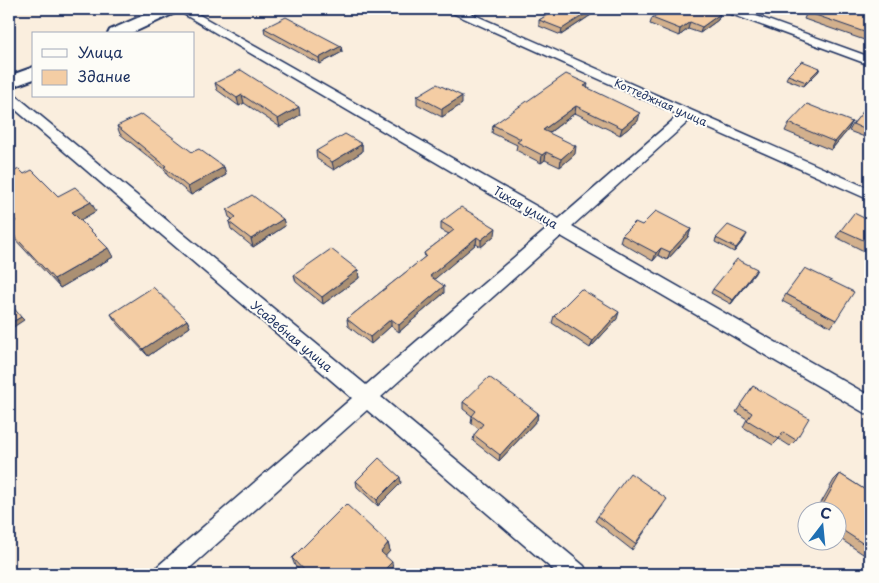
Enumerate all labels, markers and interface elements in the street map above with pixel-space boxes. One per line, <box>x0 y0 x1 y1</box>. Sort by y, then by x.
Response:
legend <box>32 32 195 98</box>
text: Улица <box>78 40 123 63</box>
text: Здание <box>78 64 131 87</box>
street label: Коттеджная улица <box>612 74 710 130</box>
street label: Тихая улица <box>490 181 562 233</box>
street label: Усадебная улица <box>247 296 337 376</box>
north arrow <box>796 500 846 550</box>
text: С <box>818 501 834 525</box>

